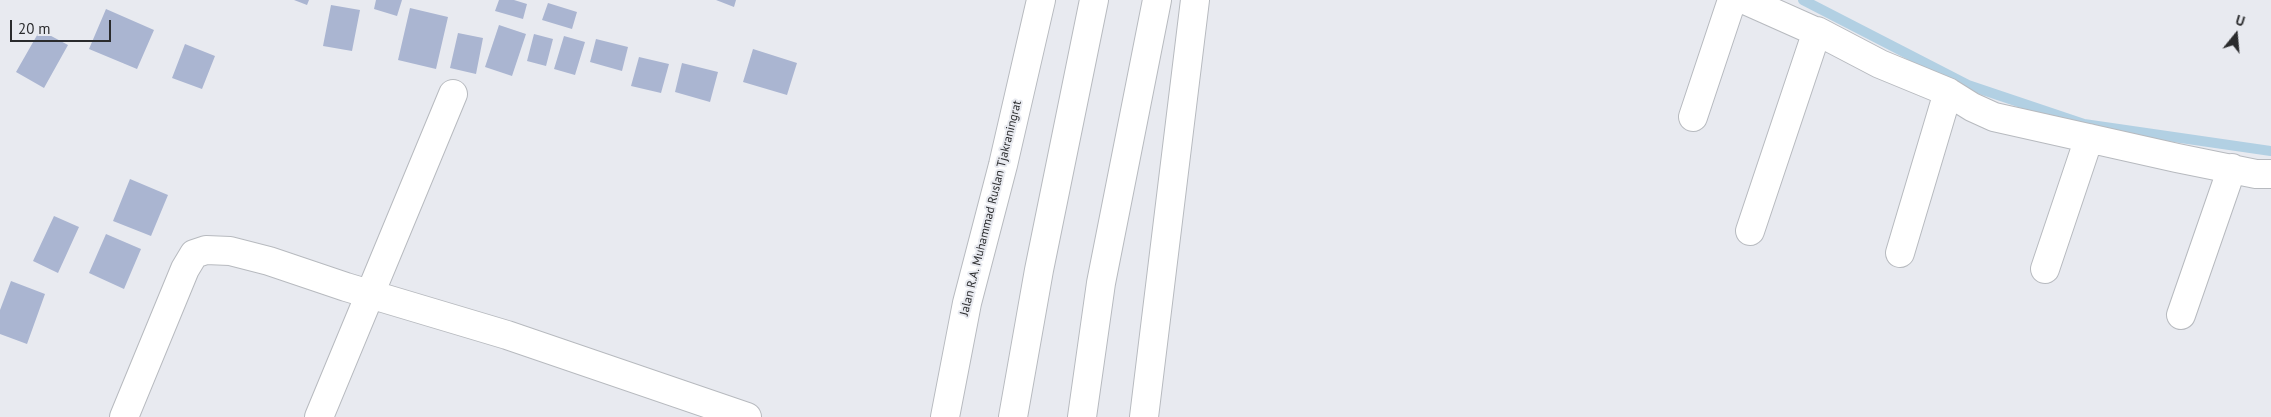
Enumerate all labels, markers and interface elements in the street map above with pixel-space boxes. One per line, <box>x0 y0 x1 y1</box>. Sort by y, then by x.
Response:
scale bar <box>12 10 114 42</box>
north arrow <box>2211 10 2261 60</box>
text: U <box>2234 11 2247 31</box>
text: 20 m <box>18 19 51 38</box>
street label: Jalan R.A. Muhammad Ruslan Tjakraningrat <box>957 99 1025 317</box>

